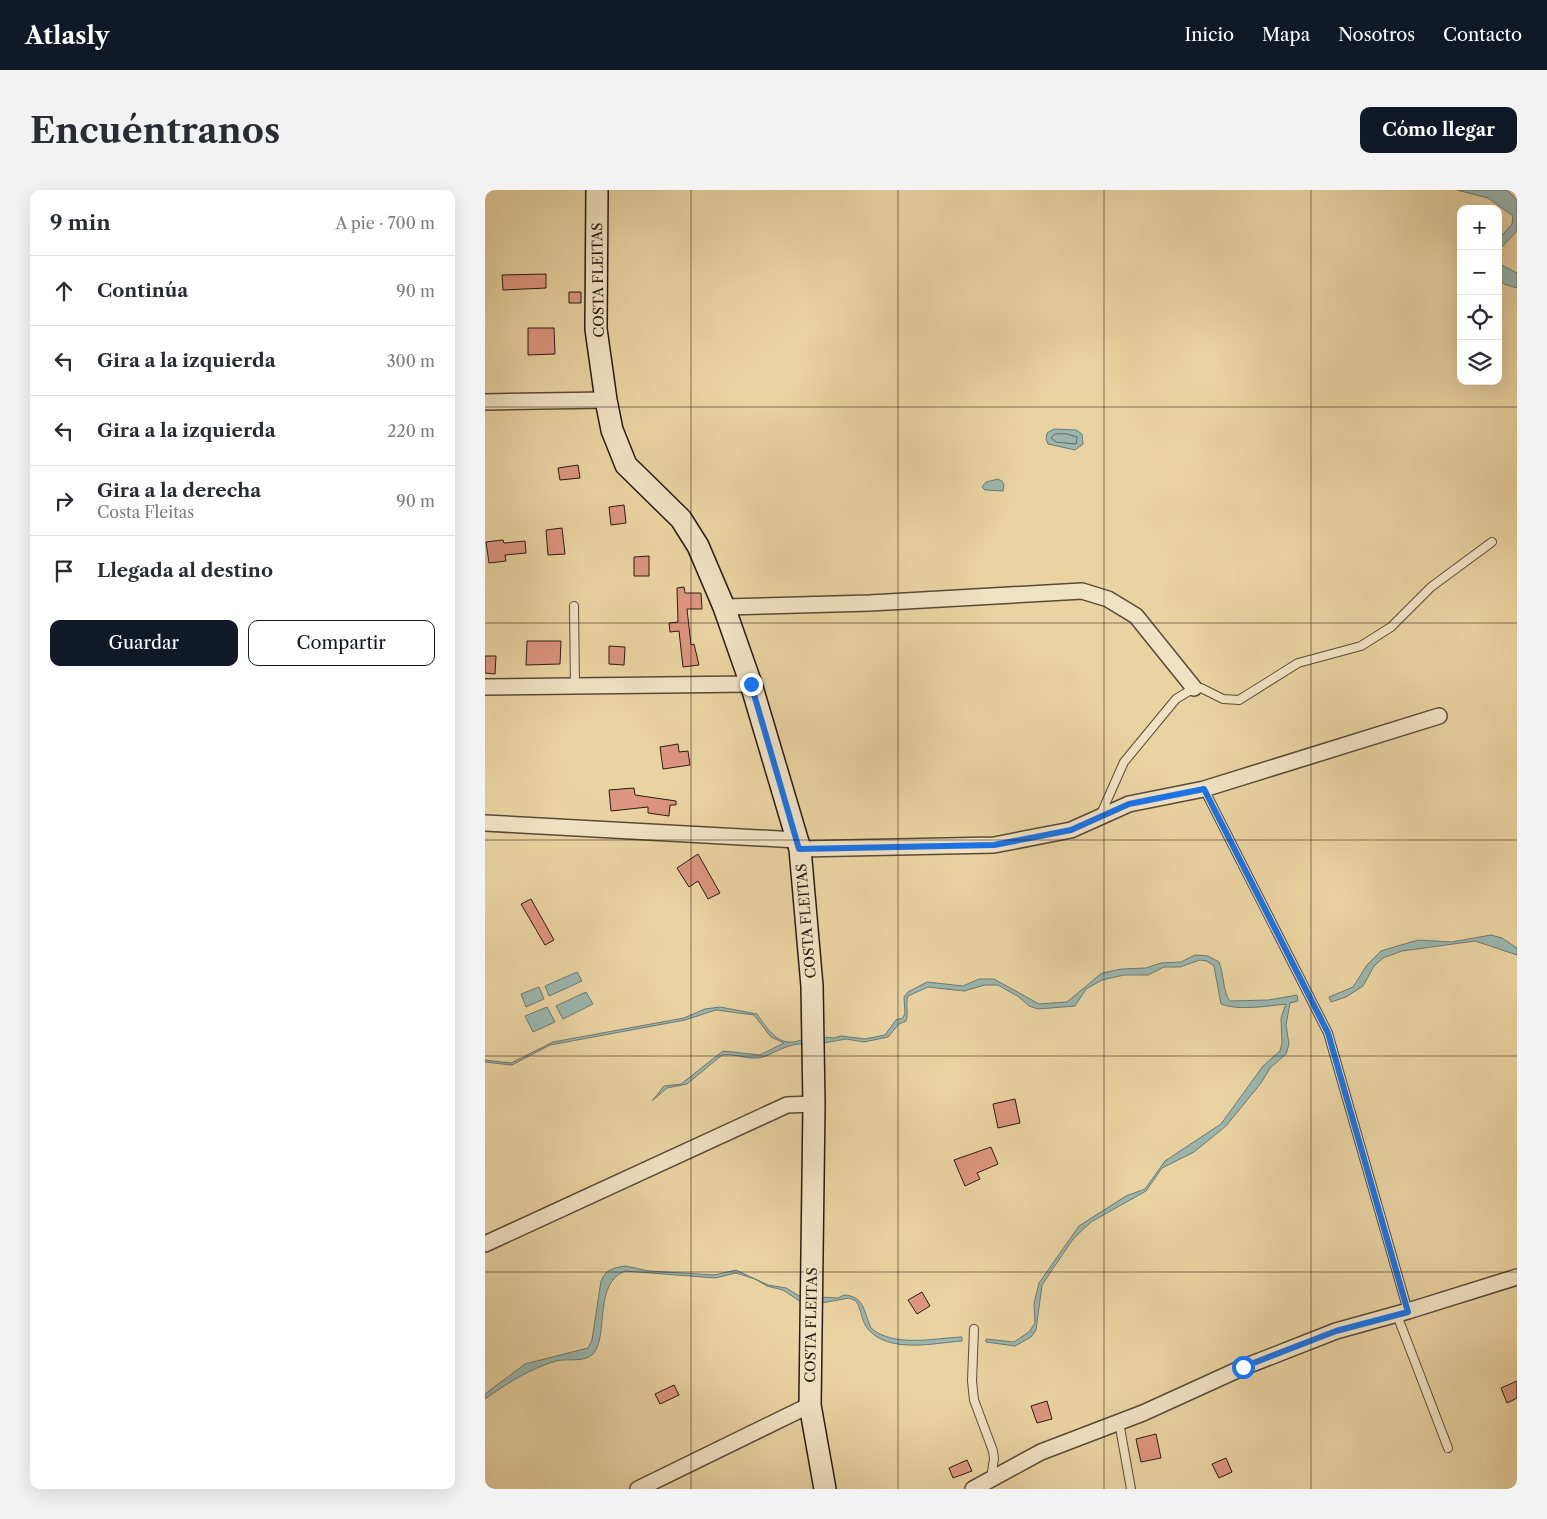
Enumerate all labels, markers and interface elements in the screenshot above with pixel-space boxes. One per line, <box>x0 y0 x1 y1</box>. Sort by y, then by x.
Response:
text: Atlasly <box>25 21 109 50</box>
text: Inicio <box>1185 24 1234 46</box>
text: Mapa <box>1262 24 1310 46</box>
text: Nosotros <box>1338 24 1415 46</box>
text: Contacto <box>1443 24 1522 46</box>
button: Cómo llegar <box>1360 107 1517 153</box>
text: Encuéntranos <box>30 109 280 152</box>
map controls <box>1457 205 1502 385</box>
button: + <box>1457 205 1502 250</box>
text: 9 min <box>50 210 111 235</box>
text: A pie · 700 m <box>335 213 435 233</box>
street label: COSTA FLEITAS <box>588 222 608 338</box>
button: − <box>1457 250 1502 295</box>
icon: ahead <box>50 277 78 305</box>
text: Continúa <box>97 279 188 302</box>
text: 90 m <box>396 281 435 301</box>
button: locate <box>1457 295 1502 340</box>
button: layers <box>1457 340 1502 385</box>
icon: left <box>50 347 78 375</box>
text: Gira a la izquierda <box>97 349 276 372</box>
text: 300 m <box>387 351 435 371</box>
icon: left <box>50 417 78 445</box>
text: Gira a la izquierda <box>97 419 276 442</box>
text: 220 m <box>387 421 435 441</box>
text: Gira a la derecha <box>97 479 261 502</box>
icon: right <box>50 487 78 515</box>
text: 90 m <box>396 491 435 511</box>
text: Costa Fleitas <box>97 502 194 522</box>
icon: arrive <box>50 557 78 585</box>
text: Llegada al destino <box>97 559 273 582</box>
button: Guardar <box>50 620 238 666</box>
button: Compartir <box>248 620 435 666</box>
route end <box>740 673 763 696</box>
street label: COSTA FLEITAS <box>792 863 820 979</box>
street label: COSTA FLEITAS <box>801 1267 821 1383</box>
route start <box>1232 1356 1255 1379</box>

